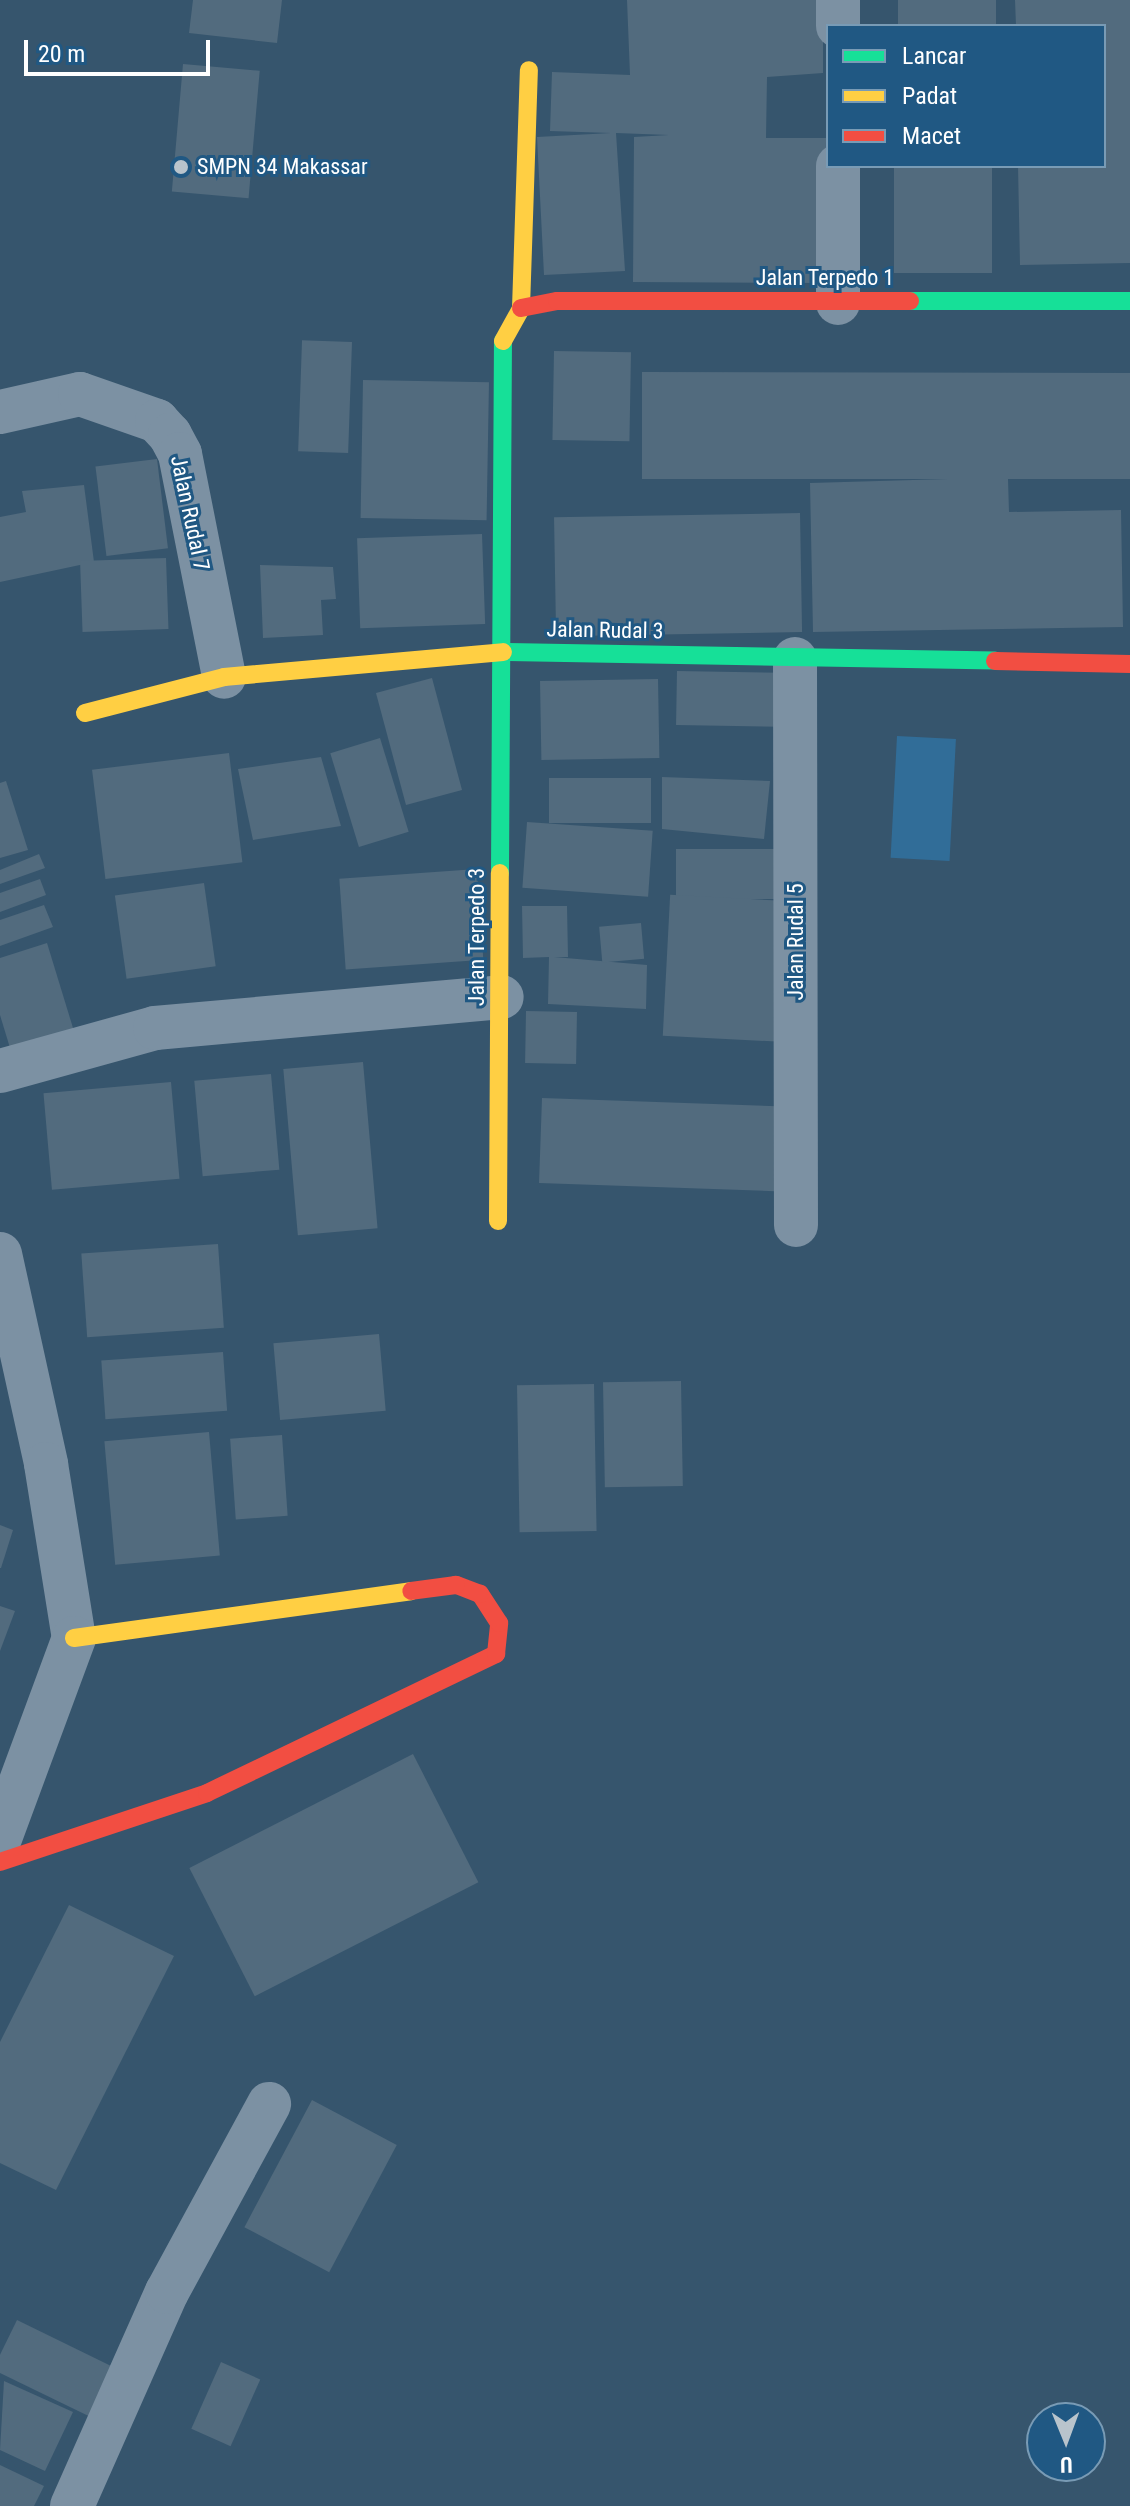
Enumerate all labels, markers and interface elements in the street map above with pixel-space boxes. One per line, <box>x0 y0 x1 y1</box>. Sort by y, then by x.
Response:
scale bar <box>28 24 214 74</box>
legend <box>826 24 1106 168</box>
text: 20 m <box>38 40 85 68</box>
text: Lancar <box>902 42 966 70</box>
text: Padat <box>902 82 957 110</box>
text: Macet <box>902 122 961 150</box>
place label: SMPN 34 Makassar <box>197 154 368 180</box>
marker: SMPN 34 Makassar <box>172 158 190 176</box>
street label: Jalan Terpedo 1 <box>756 265 894 291</box>
street label: Jalan Rudal 7 <box>165 453 215 573</box>
street label: Jalan Rudal 3 <box>546 616 664 644</box>
street label: Jalan Terpedo 3 <box>464 868 490 1006</box>
street label: Jalan Rudal 5 <box>783 883 809 1001</box>
north arrow <box>1026 2402 1106 2482</box>
text: U <box>1060 2452 1073 2477</box>

